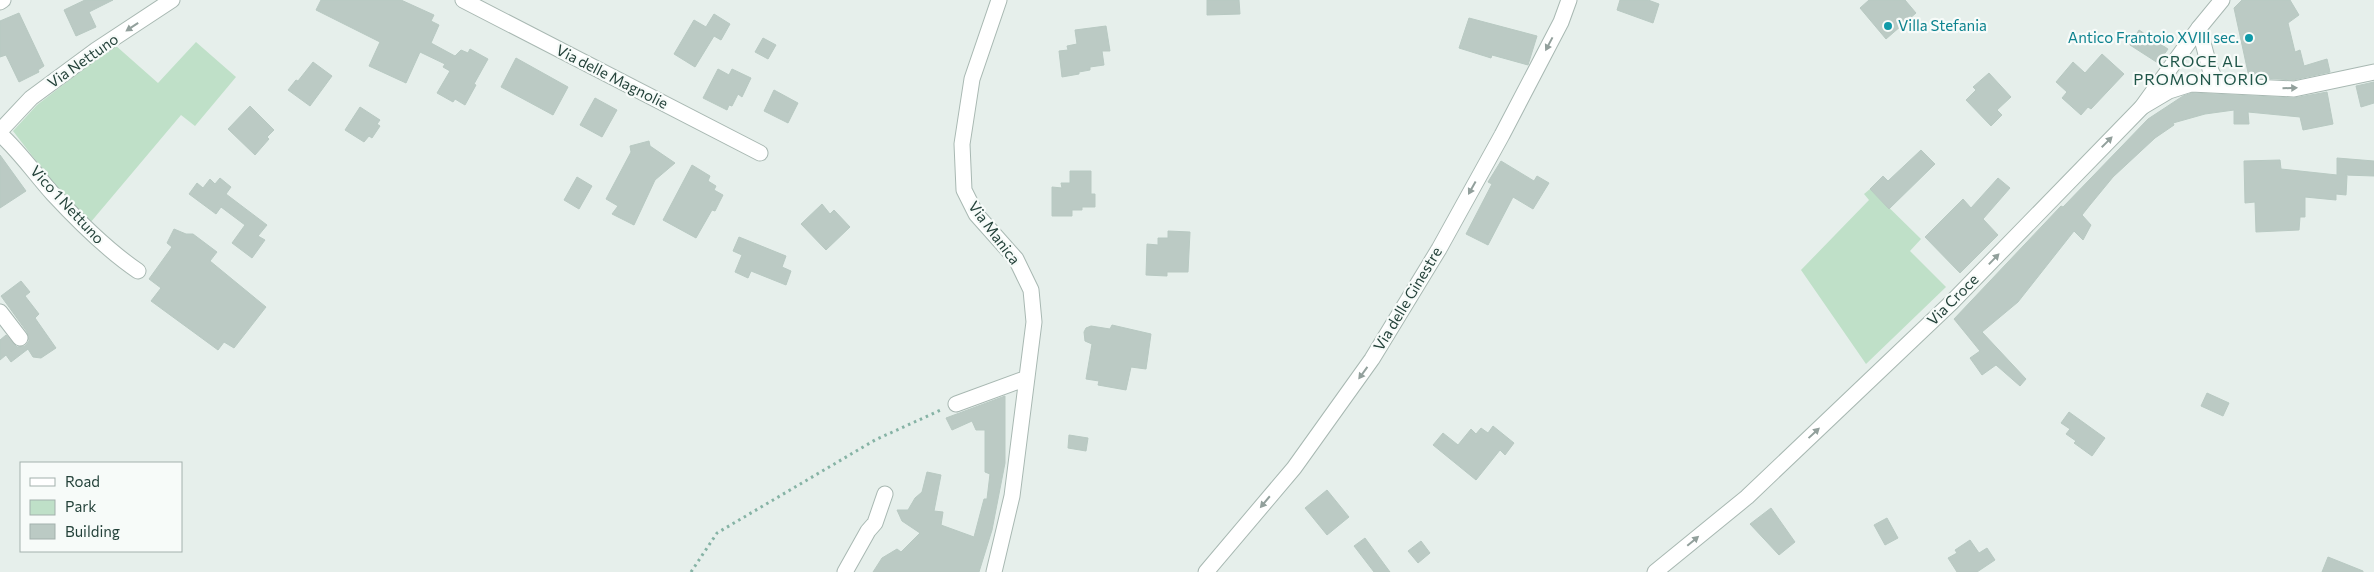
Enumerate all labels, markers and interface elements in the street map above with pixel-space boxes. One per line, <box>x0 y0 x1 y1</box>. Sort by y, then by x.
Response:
place label: Villa Stefania <box>1898 16 1987 34</box>
marker: Villa Stefania <box>1882 20 1894 32</box>
one-way arrow <box>125 22 138 32</box>
place label: Antico Frantoio XVIII sec. <box>2068 28 2239 46</box>
street label: Via Nettuno <box>44 29 121 91</box>
marker: Antico Frantoio XVIII sec. <box>2243 32 2255 44</box>
one-way arrow <box>1545 37 1553 52</box>
street label: Via delle Magnolie <box>553 40 671 112</box>
district label: CROCE AL PROMONTORIO <box>2133 51 2269 88</box>
one-way arrow <box>2282 84 2298 92</box>
one-way arrow <box>2100 137 2112 149</box>
street label: Vico 1 Nettuno <box>27 162 108 247</box>
one-way arrow <box>1468 181 1477 195</box>
street label: Via Manica <box>965 197 1024 268</box>
street label: Via delle Ginestre <box>1369 243 1445 354</box>
one-way arrow <box>1987 253 1999 265</box>
street label: Via Croce <box>1923 270 1982 329</box>
one-way arrow <box>1358 366 1368 379</box>
one-way arrow <box>1808 427 1820 439</box>
legend <box>20 462 182 552</box>
text: Road <box>65 472 100 490</box>
one-way arrow <box>1259 496 1271 508</box>
text: Park <box>65 497 96 515</box>
text: Building <box>65 522 120 540</box>
one-way arrow <box>1687 536 1699 547</box>

